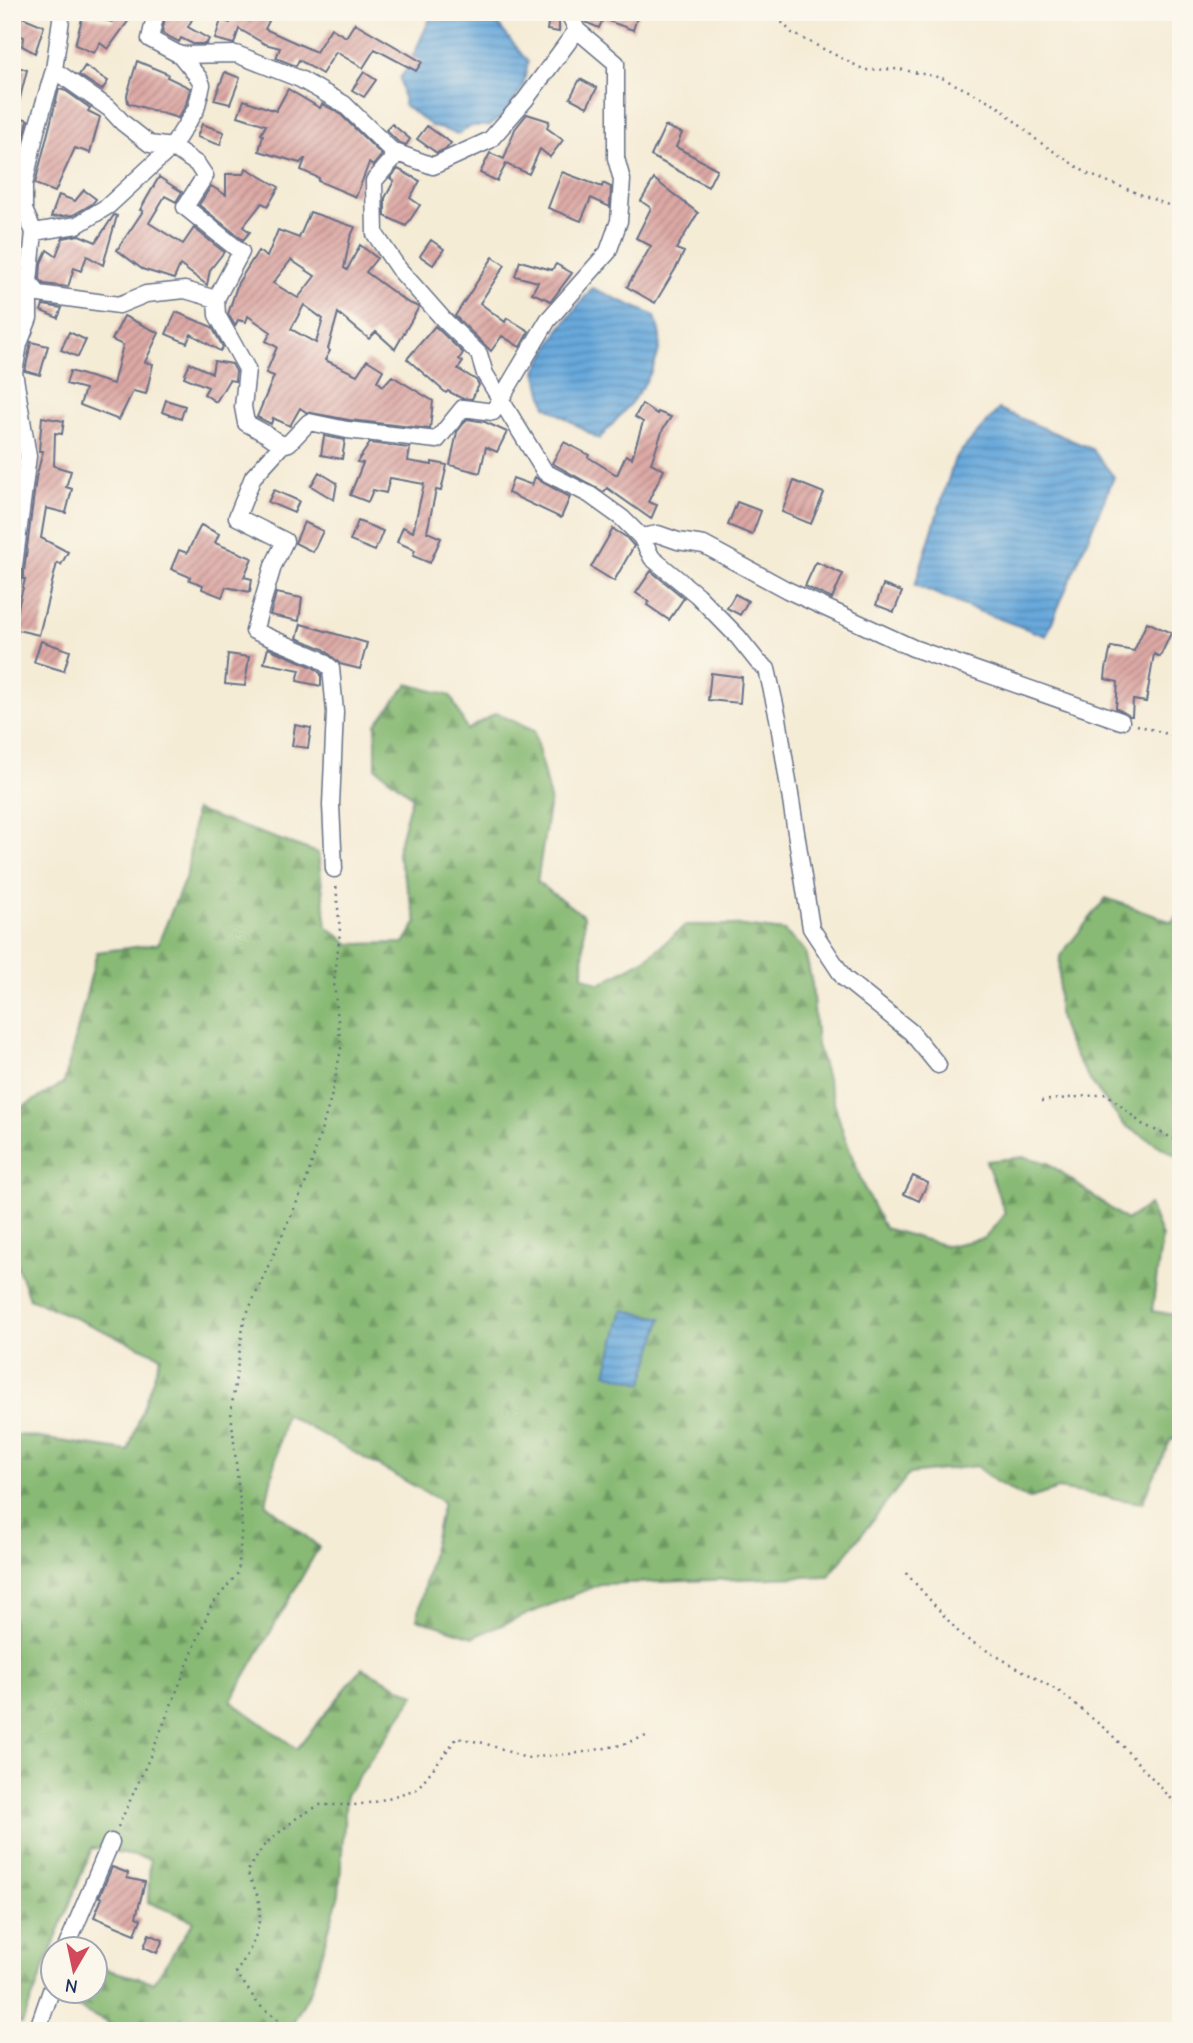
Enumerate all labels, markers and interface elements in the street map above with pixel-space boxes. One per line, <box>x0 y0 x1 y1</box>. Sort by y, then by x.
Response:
north arrow <box>38 1934 108 2004</box>
text: N <box>64 1974 79 1998</box>

